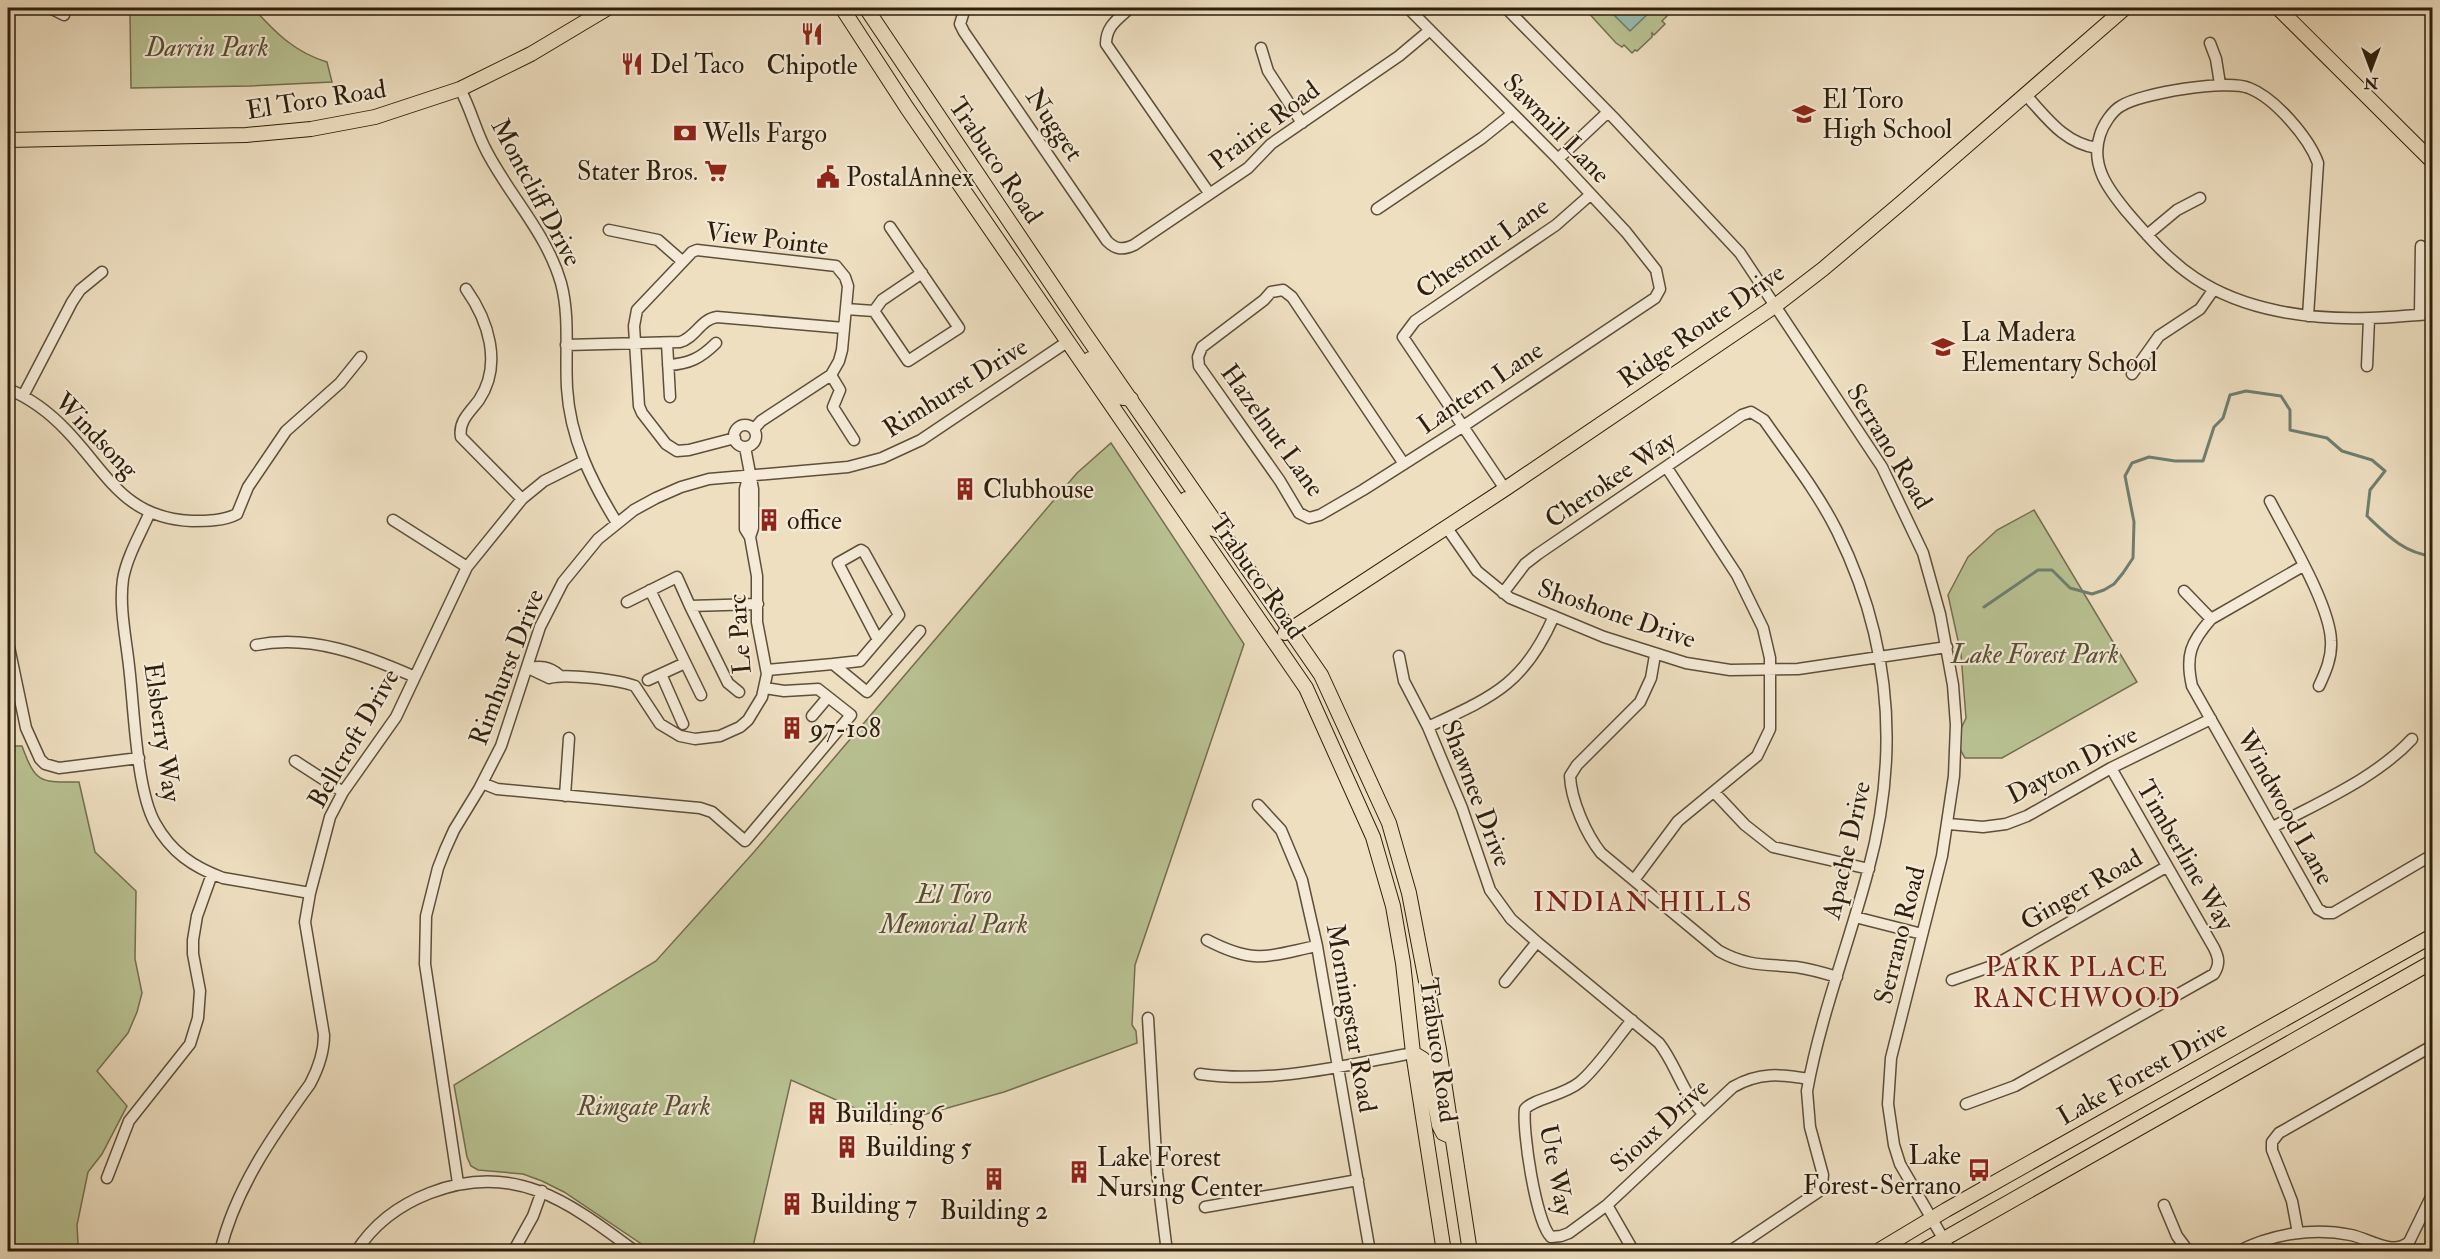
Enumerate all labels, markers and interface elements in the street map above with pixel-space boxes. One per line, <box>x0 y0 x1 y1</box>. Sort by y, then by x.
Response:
restaurant icon: Chipotle <box>799 21 825 47</box>
park label: Darrin Park <box>144 32 269 64</box>
north arrow <box>2341 39 2401 99</box>
place label: Del Taco <box>650 49 744 81</box>
place label: Chipotle <box>766 50 858 83</box>
restaurant icon: Del Taco <box>619 51 645 77</box>
street label: Sawmill Lane <box>1496 67 1617 190</box>
street label: El Toro Road <box>244 73 389 127</box>
text: N <box>2363 73 2379 93</box>
street label: Prairie Road <box>1203 74 1326 178</box>
street label: Nugget <box>1018 82 1090 167</box>
place label: El Toro High School <box>1822 84 1953 146</box>
street label: Trabuco Road <box>941 91 1049 230</box>
school or university icon: El Toro High School <box>1791 101 1817 127</box>
street label: Montcliff Drive <box>484 113 588 272</box>
place label: Wells Fargo <box>702 118 827 150</box>
bank icon: Wells Fargo <box>672 120 698 146</box>
place label: Stater Bros. <box>577 156 698 188</box>
supermarket icon: Stater Bros. <box>703 158 729 184</box>
place label: PostalAnnex <box>846 162 974 194</box>
public building icon: PostalAnnex <box>815 164 841 190</box>
street label: Chestnut Lane <box>1410 190 1555 305</box>
street label: View Pointe <box>703 216 830 262</box>
street label: Ridge Route Drive <box>1612 256 1791 395</box>
place label: La Madera Elementary School <box>1961 317 2158 379</box>
street label: Rimhurst Drive <box>877 331 1034 445</box>
street label: Lantern Lane <box>1412 334 1549 441</box>
school or university icon: La Madera Elementary School <box>1930 334 1956 360</box>
street label: Hazelnut Lane <box>1213 358 1331 503</box>
street label: Serrano Road <box>1839 378 1939 515</box>
street label: Windsong <box>47 385 146 486</box>
street label: Cherokee Way <box>1539 424 1683 535</box>
place label: Clubhouse <box>983 474 1094 506</box>
building icon: Clubhouse <box>952 476 978 502</box>
place label: office <box>787 505 842 537</box>
building icon: office <box>756 507 782 533</box>
street label: Trabuco Road <box>1202 508 1312 646</box>
street label: Shoshone Drive <box>1534 572 1700 656</box>
street label: Rimhurst Drive <box>462 585 551 750</box>
street label: Le Parc <box>721 593 759 675</box>
park label: Lake Forest Park <box>1950 639 2119 671</box>
street label: Elsberry Way <box>136 660 188 804</box>
street label: Bellcroft Drive <box>301 663 407 814</box>
place label: 97-108 <box>808 713 881 745</box>
building icon: 97-108 <box>779 715 805 741</box>
street label: Shawnee Drive <box>1433 715 1519 871</box>
street label: Dayton Drive <box>2002 718 2143 811</box>
street label: Windwood Lane <box>2229 723 2341 891</box>
street label: Timberline Way <box>2129 775 2241 937</box>
street label: Apache Drive <box>1815 778 1879 923</box>
street label: Ginger Road <box>2015 842 2148 938</box>
street label: Serrano Road <box>1867 863 1933 1008</box>
park label: El Toro Memorial Park <box>878 879 1028 941</box>
district label: INDIAN HILLS <box>1533 886 1753 919</box>
street label: Morningstar Road <box>1319 921 1383 1115</box>
district label: PARK PLACE RANCHWOOD <box>1973 951 2181 1015</box>
street label: Trabuco Road <box>1412 976 1464 1125</box>
street label: Lake Forest Drive <box>2052 1013 2233 1133</box>
street label: Sioux Drive <box>1604 1072 1716 1180</box>
park label: Rimgate Park <box>576 1091 711 1123</box>
place label: Building 6 <box>835 1098 945 1130</box>
building icon: Building 6 <box>804 1100 830 1126</box>
street label: Ute Way <box>1532 1122 1581 1219</box>
place label: Building 5 <box>865 1132 972 1164</box>
building icon: Building 5 <box>834 1134 860 1160</box>
place label: Lake Forest-Serrano <box>1803 1140 1961 1202</box>
place label: Lake Forest Nursing Center <box>1097 1142 1263 1204</box>
bus stop icon: Lake Forest-Serrano <box>1966 1157 1992 1183</box>
building icon: Lake Forest Nursing Center <box>1066 1159 1092 1185</box>
building icon: Building 2 <box>981 1166 1007 1192</box>
place label: Building 7 <box>810 1189 917 1221</box>
building icon: Building 7 <box>779 1191 805 1217</box>
place label: Building 2 <box>940 1195 1048 1227</box>

